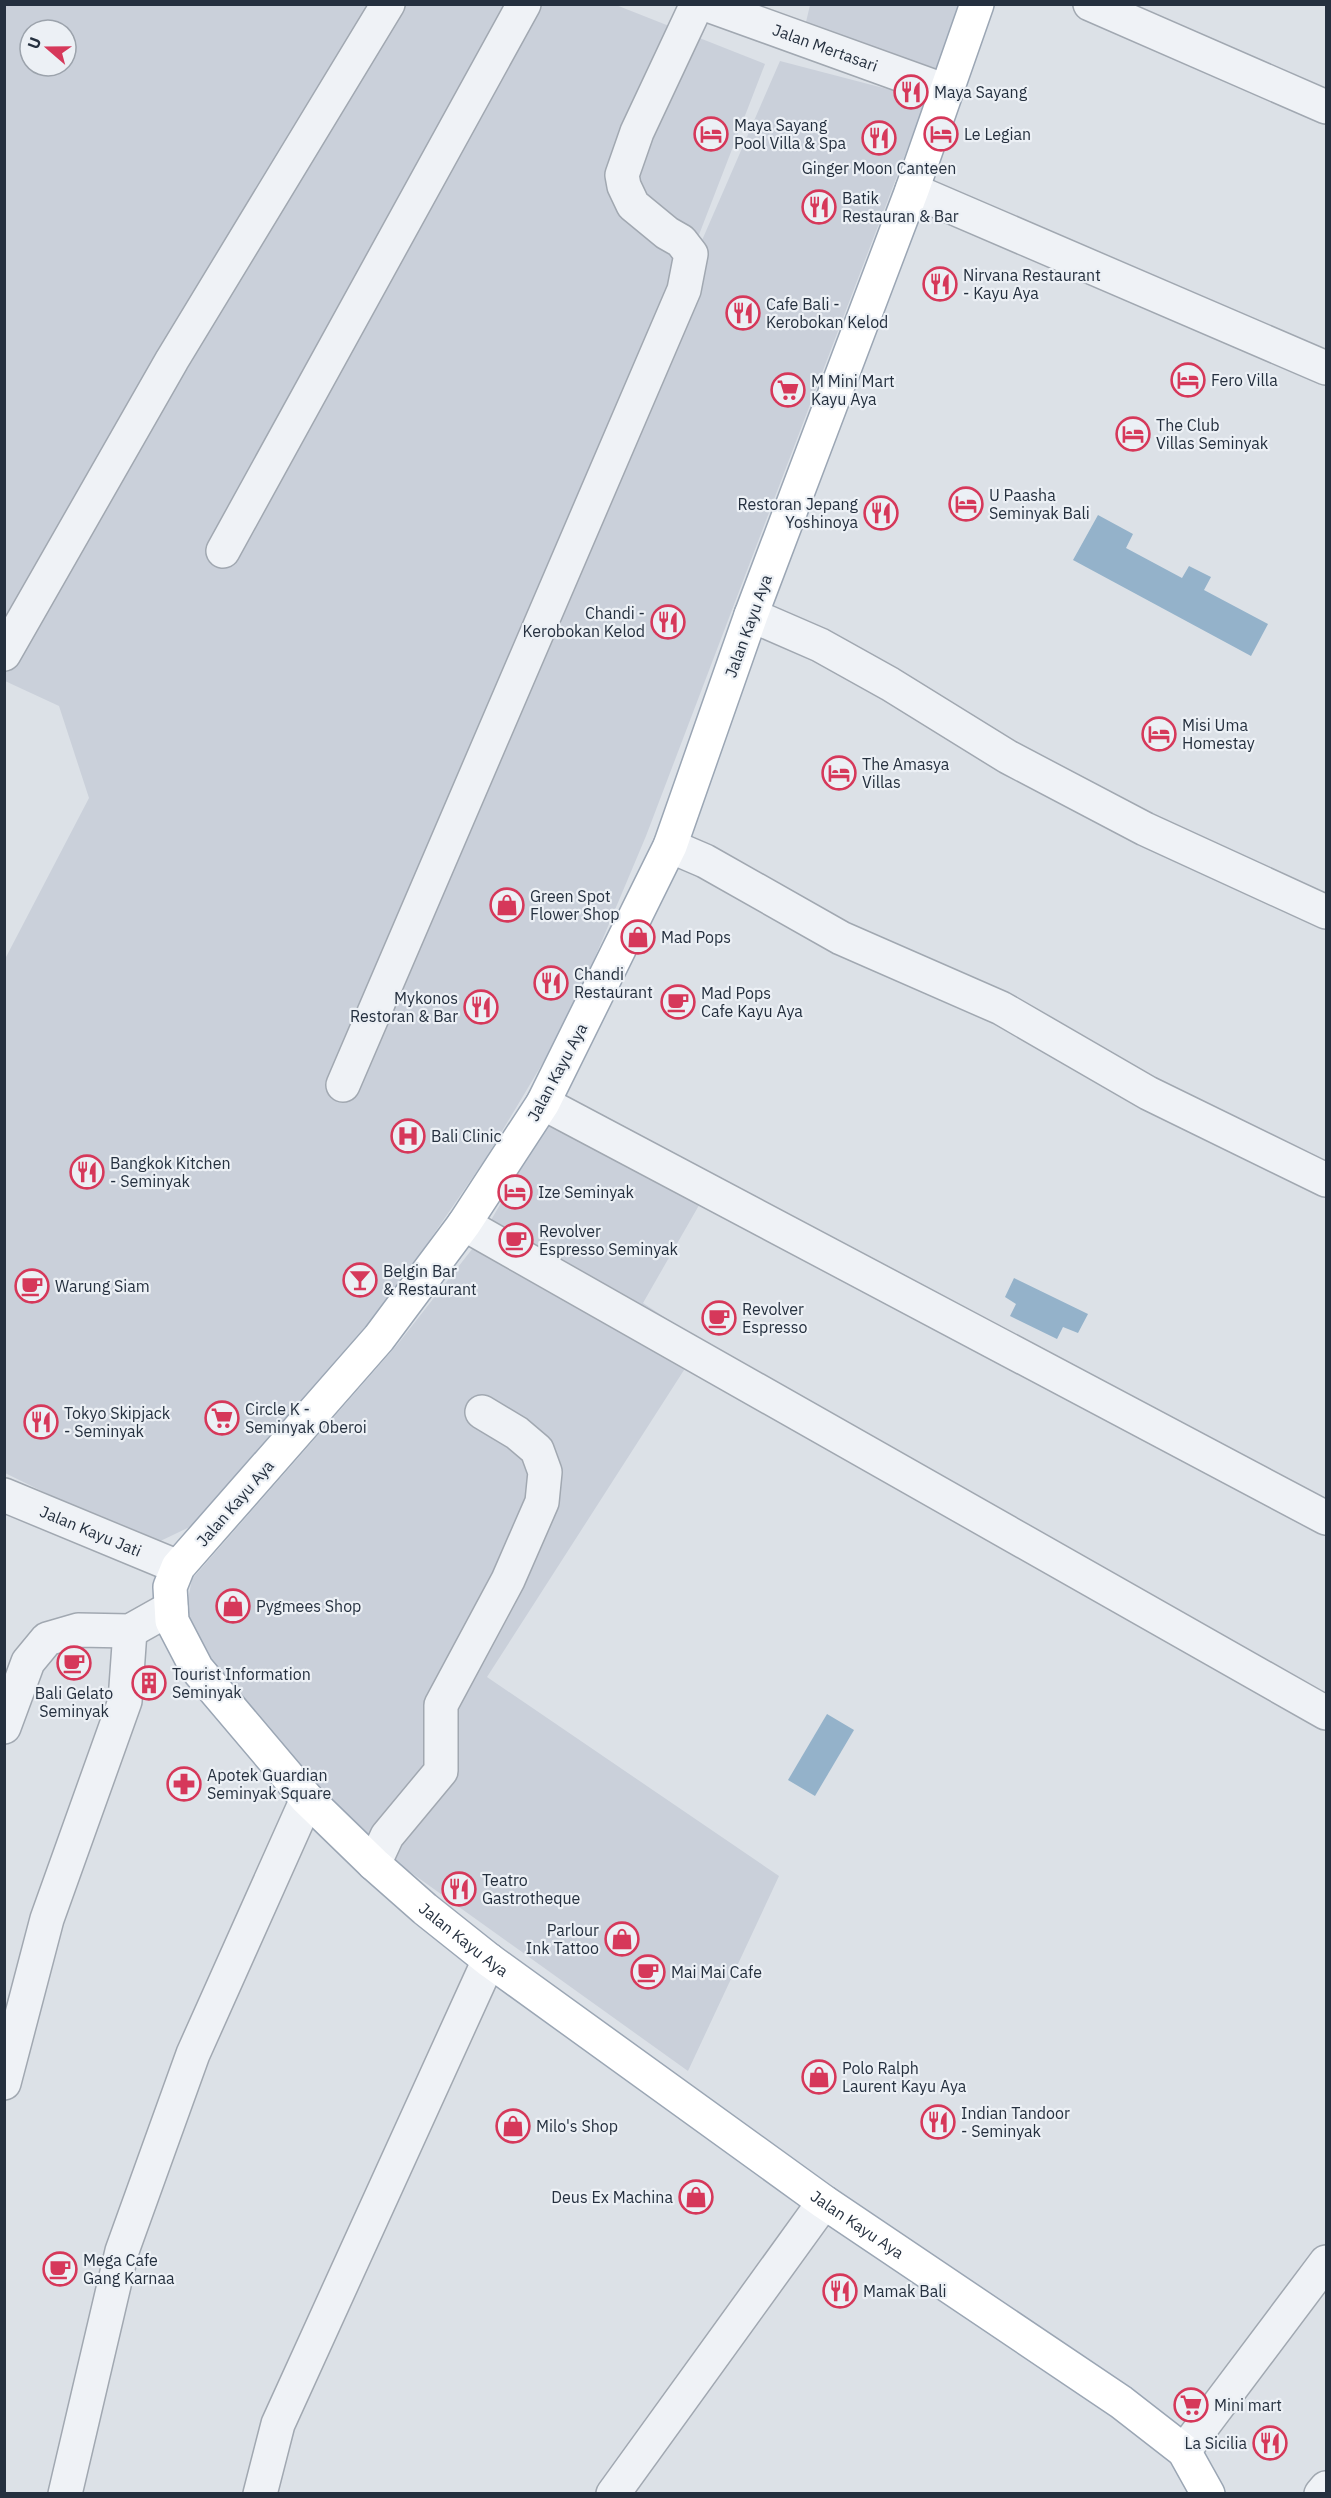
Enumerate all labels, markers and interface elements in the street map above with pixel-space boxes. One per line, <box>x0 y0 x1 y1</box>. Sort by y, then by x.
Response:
north arrow <box>18 18 78 78</box>
street label: Jalan Mertasari <box>770 19 881 76</box>
text: U <box>23 34 45 52</box>
restaurant icon: Maya Sayang <box>893 74 929 110</box>
place label: Maya Sayang <box>934 82 1028 102</box>
place label: Maya Sayang Pool Villa & Spa <box>734 115 847 153</box>
hotel icon: Maya Sayang Pool Villa & Spa <box>693 116 729 152</box>
hotel icon: Le Legian <box>923 116 959 152</box>
restaurant icon: Ginger Moon Canteen <box>861 120 897 156</box>
place label: Le Legian <box>964 124 1031 144</box>
place label: Ginger Moon Canteen <box>802 158 956 178</box>
place label: Batik Restauran & Bar <box>842 188 959 226</box>
restaurant icon: Batik Restauran & Bar <box>801 189 837 225</box>
place label: Nirvana Restaurant - Kayu Aya <box>963 265 1101 303</box>
restaurant icon: Nirvana Restaurant - Kayu Aya <box>922 266 958 302</box>
place label: Cafe Bali - Kerobokan Kelod <box>766 294 888 332</box>
restaurant icon: Cafe Bali - Kerobokan Kelod <box>725 295 761 331</box>
hotel icon: Fero Villa <box>1170 362 1206 398</box>
place label: Fero Villa <box>1211 370 1278 390</box>
place label: M Mini Mart Kayu Aya <box>811 371 895 409</box>
supermarket icon: M Mini Mart Kayu Aya <box>770 372 806 408</box>
place label: The Club Villas Seminyak <box>1156 415 1269 453</box>
hotel icon: The Club Villas Seminyak <box>1115 416 1151 452</box>
place label: U Paasha Seminyak Bali <box>989 485 1090 523</box>
hotel icon: U Paasha Seminyak Bali <box>948 486 984 522</box>
place label: Restoran Jepang Yoshinoya <box>738 494 859 532</box>
restaurant icon: Restoran Jepang Yoshinoya <box>863 495 899 531</box>
street label: Jalan Kayu Aya <box>720 571 776 680</box>
place label: Chandi - Kerobokan Kelod <box>523 603 645 641</box>
restaurant icon: Chandi - Kerobokan Kelod <box>650 604 686 640</box>
place label: Misi Uma Homestay <box>1182 715 1255 753</box>
hotel icon: Misi Uma Homestay <box>1141 716 1177 752</box>
place label: The Amasya Villas <box>862 754 950 792</box>
hotel icon: The Amasya Villas <box>821 755 857 791</box>
place label: Green Spot Flower Shop <box>530 886 619 924</box>
shop icon: Green Spot Flower Shop <box>489 887 525 923</box>
shop icon: Mad Pops <box>620 919 656 955</box>
place label: Mad Pops <box>661 927 731 947</box>
place label: Chandi Restaurant <box>574 964 653 1002</box>
restaurant icon: Chandi Restaurant <box>533 965 569 1001</box>
place label: Mad Pops Cafe Kayu Aya <box>701 983 803 1021</box>
cafe icon: Mad Pops Cafe Kayu Aya <box>660 984 696 1020</box>
place label: Mykonos Restoran & Bar <box>350 988 458 1026</box>
restaurant icon: Mykonos Restoran & Bar <box>463 989 499 1025</box>
street label: Jalan Kayu Aya <box>523 1019 591 1124</box>
hospital icon: Bali Clinic <box>390 1118 426 1154</box>
place label: Bali Clinic <box>431 1126 502 1146</box>
place label: Bangkok Kitchen - Seminyak <box>110 1153 231 1191</box>
restaurant icon: Bangkok Kitchen - Seminyak <box>69 1154 105 1190</box>
hotel icon: Ize Seminyak <box>497 1174 533 1210</box>
place label: Ize Seminyak <box>538 1182 635 1202</box>
place label: Revolver Espresso Seminyak <box>539 1221 679 1259</box>
cafe icon: Revolver Espresso Seminyak <box>498 1222 534 1258</box>
place label: Belgin Bar & Restaurant <box>383 1261 477 1299</box>
bar icon: Belgin Bar & Restaurant <box>342 1262 378 1298</box>
cafe icon: Warung Siam <box>14 1268 50 1304</box>
place label: Warung Siam <box>55 1276 150 1296</box>
place label: Revolver Espresso <box>742 1299 807 1337</box>
cafe icon: Revolver Espresso <box>701 1300 737 1336</box>
place label: Circle K - Seminyak Oberoi <box>245 1399 367 1437</box>
supermarket icon: Circle K - Seminyak Oberoi <box>204 1400 240 1436</box>
place label: Tokyo Skipjack - Seminyak <box>64 1403 171 1441</box>
restaurant icon: Tokyo Skipjack - Seminyak <box>23 1404 59 1440</box>
street label: Jalan Kayu Aya <box>192 1455 278 1550</box>
street label: Jalan Kayu Jati <box>37 1501 145 1561</box>
shop icon: Pygmees Shop <box>215 1588 251 1624</box>
place label: Pygmees Shop <box>256 1596 361 1616</box>
cafe icon: Bali Gelato Seminyak <box>56 1645 92 1681</box>
place label: Tourist Information Seminyak <box>172 1664 311 1702</box>
building icon: Tourist Information Seminyak <box>131 1665 167 1701</box>
place label: Bali Gelato Seminyak <box>35 1683 113 1721</box>
place label: Apotek Guardian Seminyak Square <box>207 1765 332 1803</box>
pharmacy icon: Apotek Guardian Seminyak Square <box>166 1766 202 1802</box>
place label: Teatro Gastrotheque <box>482 1870 581 1908</box>
restaurant icon: Teatro Gastrotheque <box>441 1871 477 1907</box>
street label: Jalan Kayu Aya <box>415 1898 513 1981</box>
place label: Parlour Ink Tattoo <box>526 1920 599 1958</box>
shop icon: Parlour Ink Tattoo <box>604 1921 640 1957</box>
cafe icon: Mai Mai Cafe <box>630 1954 666 1990</box>
place label: Mai Mai Cafe <box>671 1962 762 1982</box>
place label: Polo Ralph Laurent Kayu Aya <box>842 2058 967 2096</box>
shop icon: Polo Ralph Laurent Kayu Aya <box>801 2059 837 2095</box>
place label: Indian Tandoor - Seminyak <box>961 2103 1070 2141</box>
restaurant icon: Indian Tandoor - Seminyak <box>920 2104 956 2140</box>
shop icon: Milo's Shop <box>495 2108 531 2144</box>
place label: Milo's Shop <box>536 2116 618 2136</box>
shop icon: Deus Ex Machina <box>678 2179 714 2215</box>
street label: Jalan Kayu Aya <box>807 2186 908 2263</box>
place label: Deus Ex Machina <box>551 2187 673 2207</box>
place label: Mega Cafe Gang Karnaa <box>83 2250 175 2288</box>
cafe icon: Mega Cafe Gang Karnaa <box>42 2251 78 2287</box>
restaurant icon: Mamak Bali <box>822 2273 858 2309</box>
place label: Mamak Bali <box>863 2281 947 2301</box>
supermarket icon: Mini mart <box>1173 2387 1209 2423</box>
place label: Mini mart <box>1214 2395 1282 2415</box>
restaurant icon: La Sicilia <box>1252 2425 1288 2461</box>
place label: La Sicilia <box>1184 2433 1247 2453</box>

